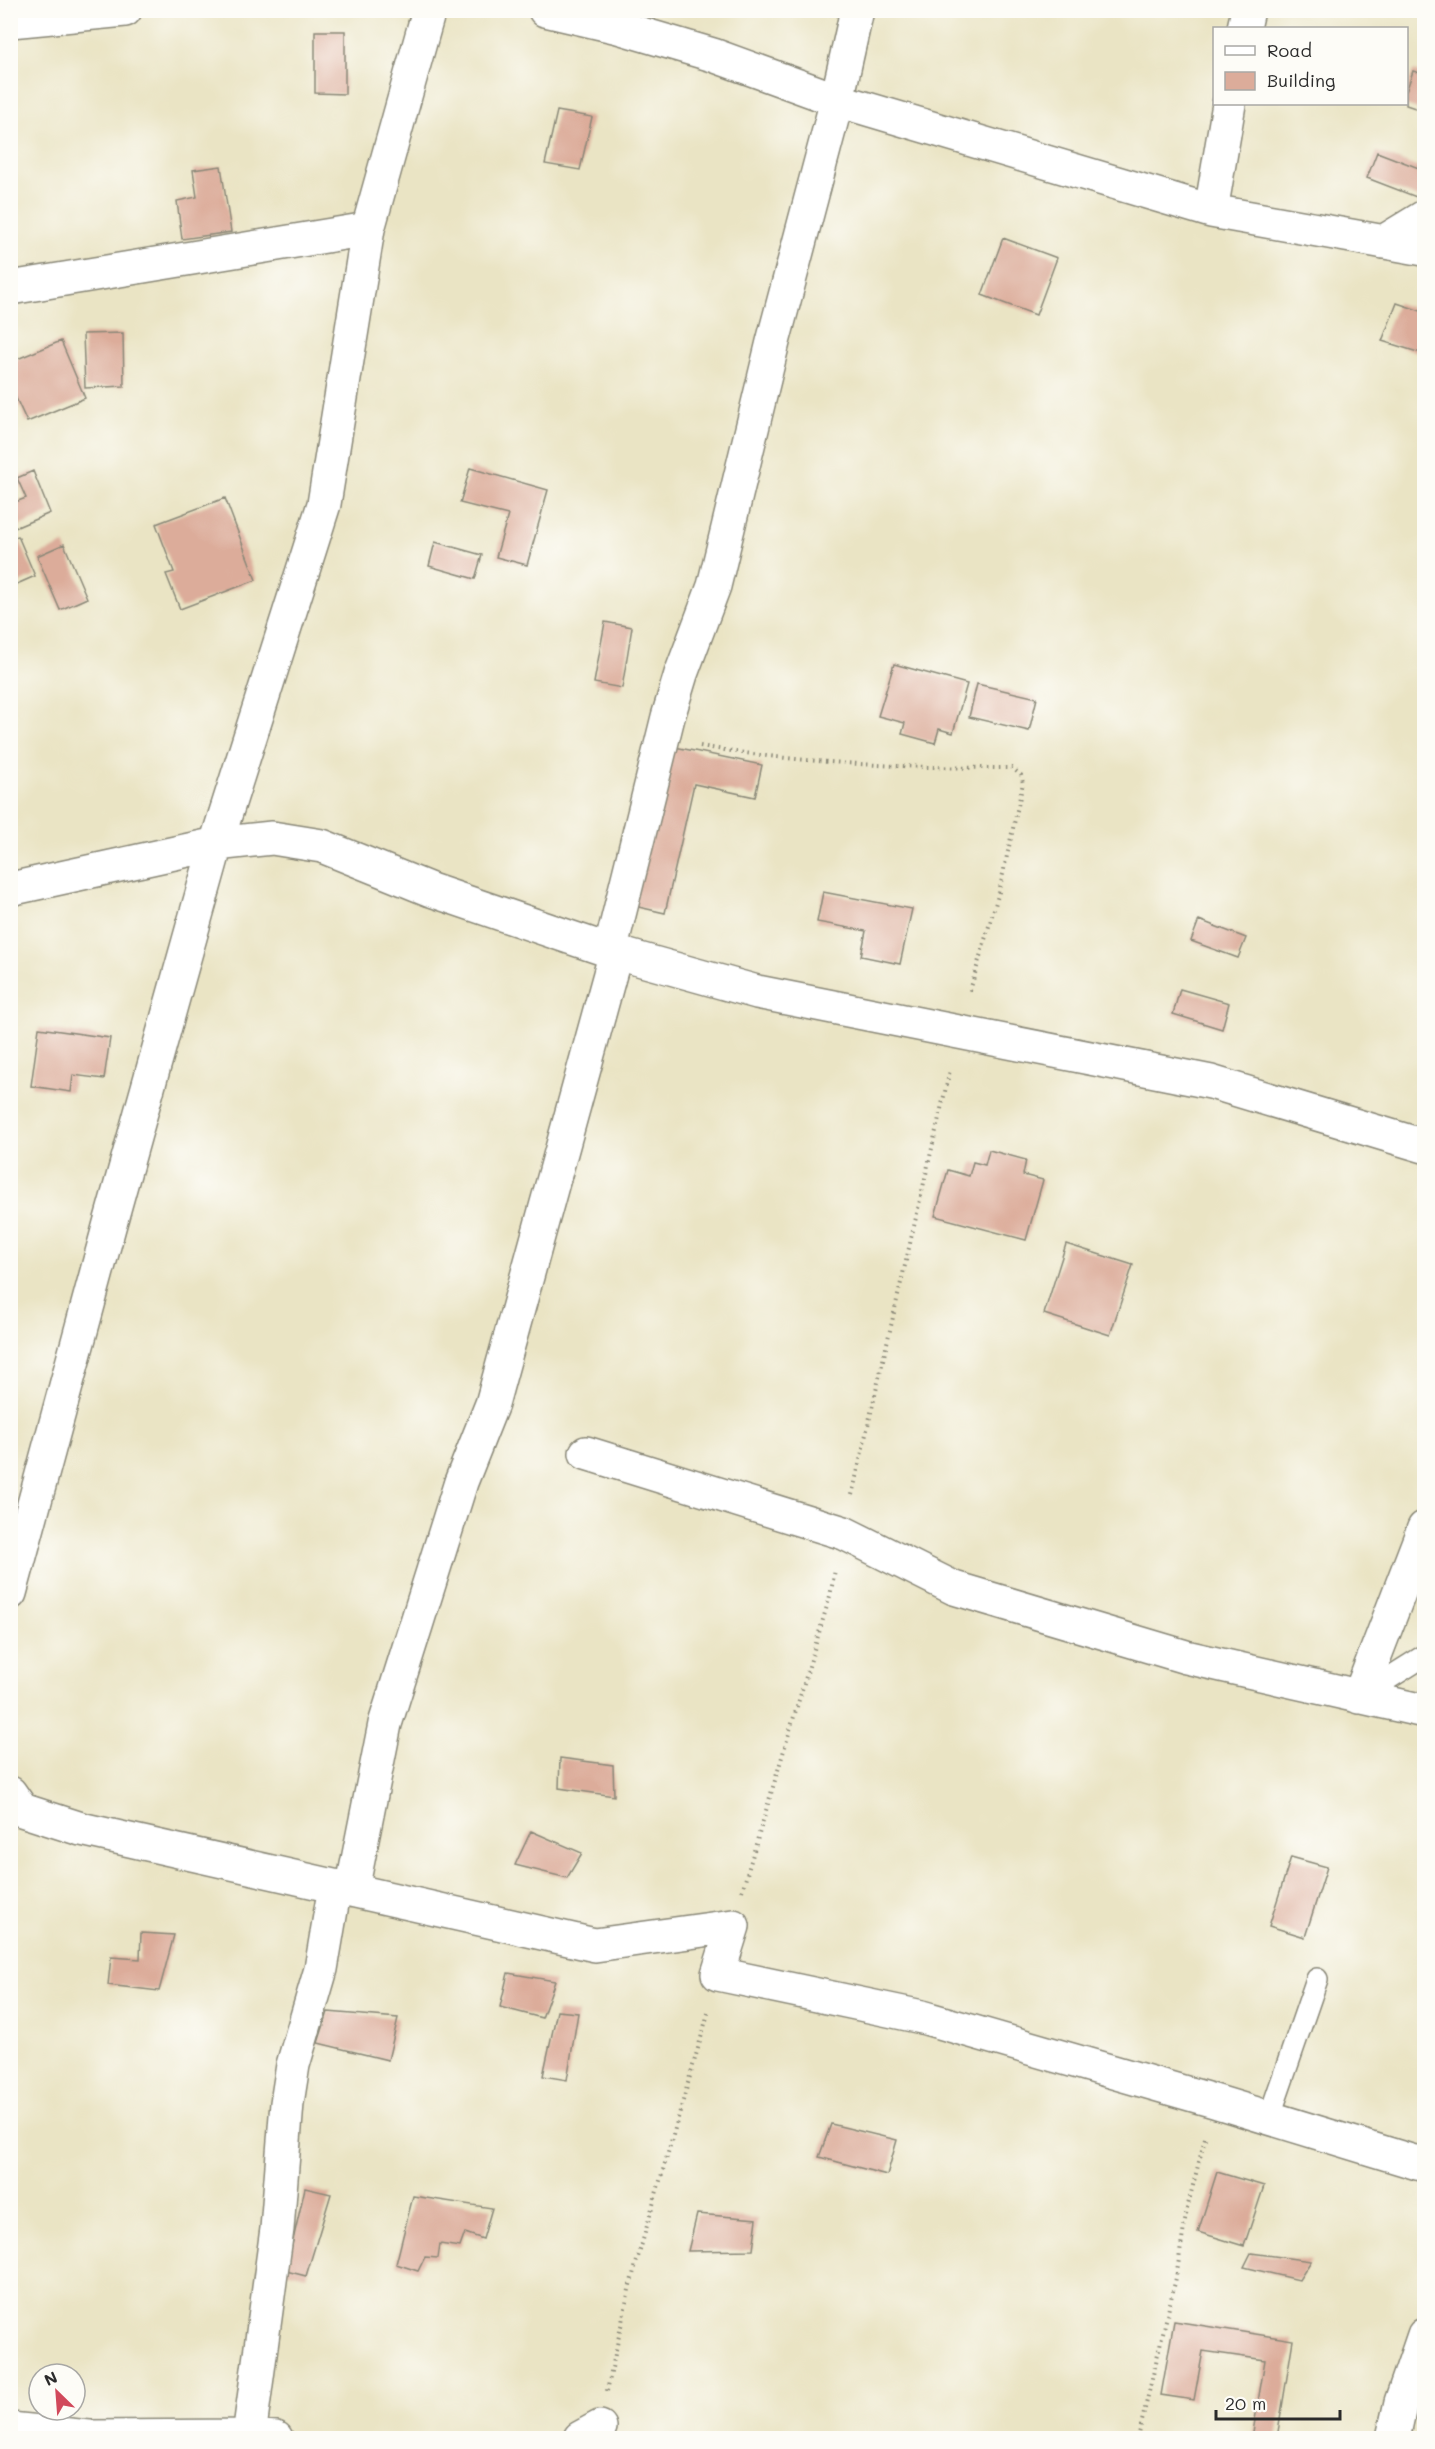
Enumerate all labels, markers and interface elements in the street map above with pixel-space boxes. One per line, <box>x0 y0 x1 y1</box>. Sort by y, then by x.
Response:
legend <box>1213 27 1408 105</box>
text: Road <box>1267 38 1312 62</box>
text: Building <box>1267 68 1335 92</box>
north arrow <box>27 2362 87 2422</box>
text: N <box>41 2366 60 2390</box>
scale bar <box>1216 2383 1340 2421</box>
text: 20 m <box>1225 2391 1266 2415</box>

